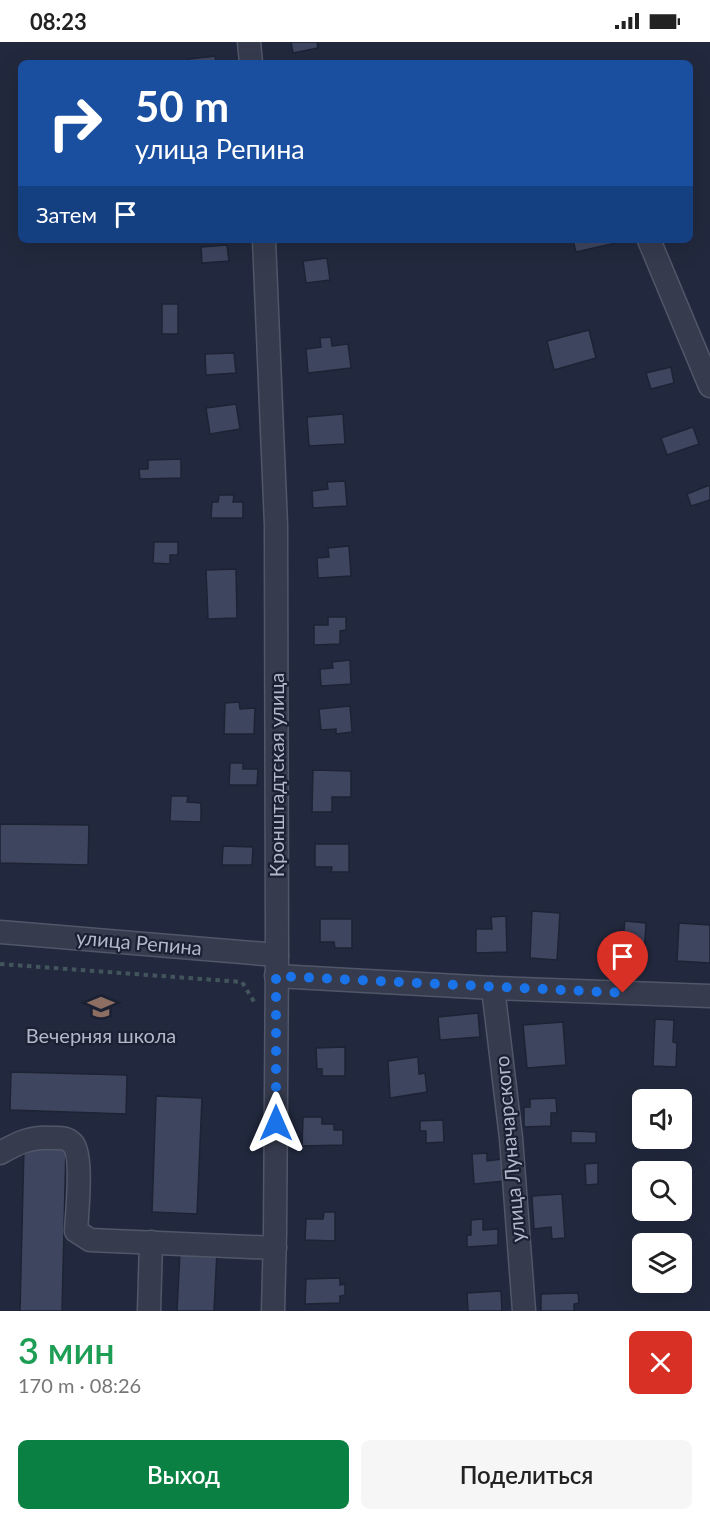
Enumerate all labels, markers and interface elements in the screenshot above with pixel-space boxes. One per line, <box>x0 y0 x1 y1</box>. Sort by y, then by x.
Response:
text: 08:23 <box>30 8 87 35</box>
text: 50 m <box>135 81 229 131</box>
icon: right <box>36 84 114 162</box>
text: улица Репина <box>135 132 305 165</box>
icon: arrive <box>109 198 142 231</box>
text: Затем <box>36 201 97 228</box>
street label: Кронштадтская улица <box>264 673 288 877</box>
street label: улица Репина <box>75 925 203 959</box>
pin <box>597 931 648 993</box>
icon: arrive <box>606 940 639 973</box>
school or university icon: Вечерняя школа <box>86 992 116 1022</box>
place label: Вечерняя школа <box>26 1023 176 1047</box>
street label: улица Луначарского <box>489 1055 529 1243</box>
map controls <box>632 1089 692 1293</box>
button: sound <box>632 1089 692 1149</box>
position arrow <box>244 1091 308 1155</box>
button: search <box>632 1161 692 1221</box>
button: layers <box>632 1233 692 1293</box>
text: 3 мин <box>18 1328 115 1372</box>
button: close <box>629 1331 692 1394</box>
text: 170 m · 08:26 <box>18 1373 141 1397</box>
button: Выход <box>18 1440 349 1509</box>
button: Поделиться <box>361 1440 692 1509</box>

